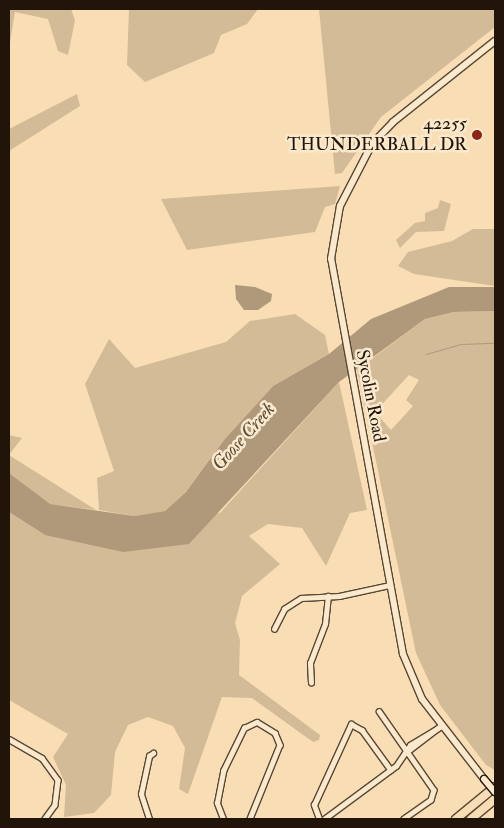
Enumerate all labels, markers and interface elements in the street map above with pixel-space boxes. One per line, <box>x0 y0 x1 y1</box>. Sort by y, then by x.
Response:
place label: 42255 THUNDERBALL DR <box>287 114 467 156</box>
marker: 42255 THUNDERBALL DR <box>471 129 483 141</box>
street label: Sycolin Road <box>350 348 390 444</box>
water label: Goose Creek <box>208 398 280 476</box>

